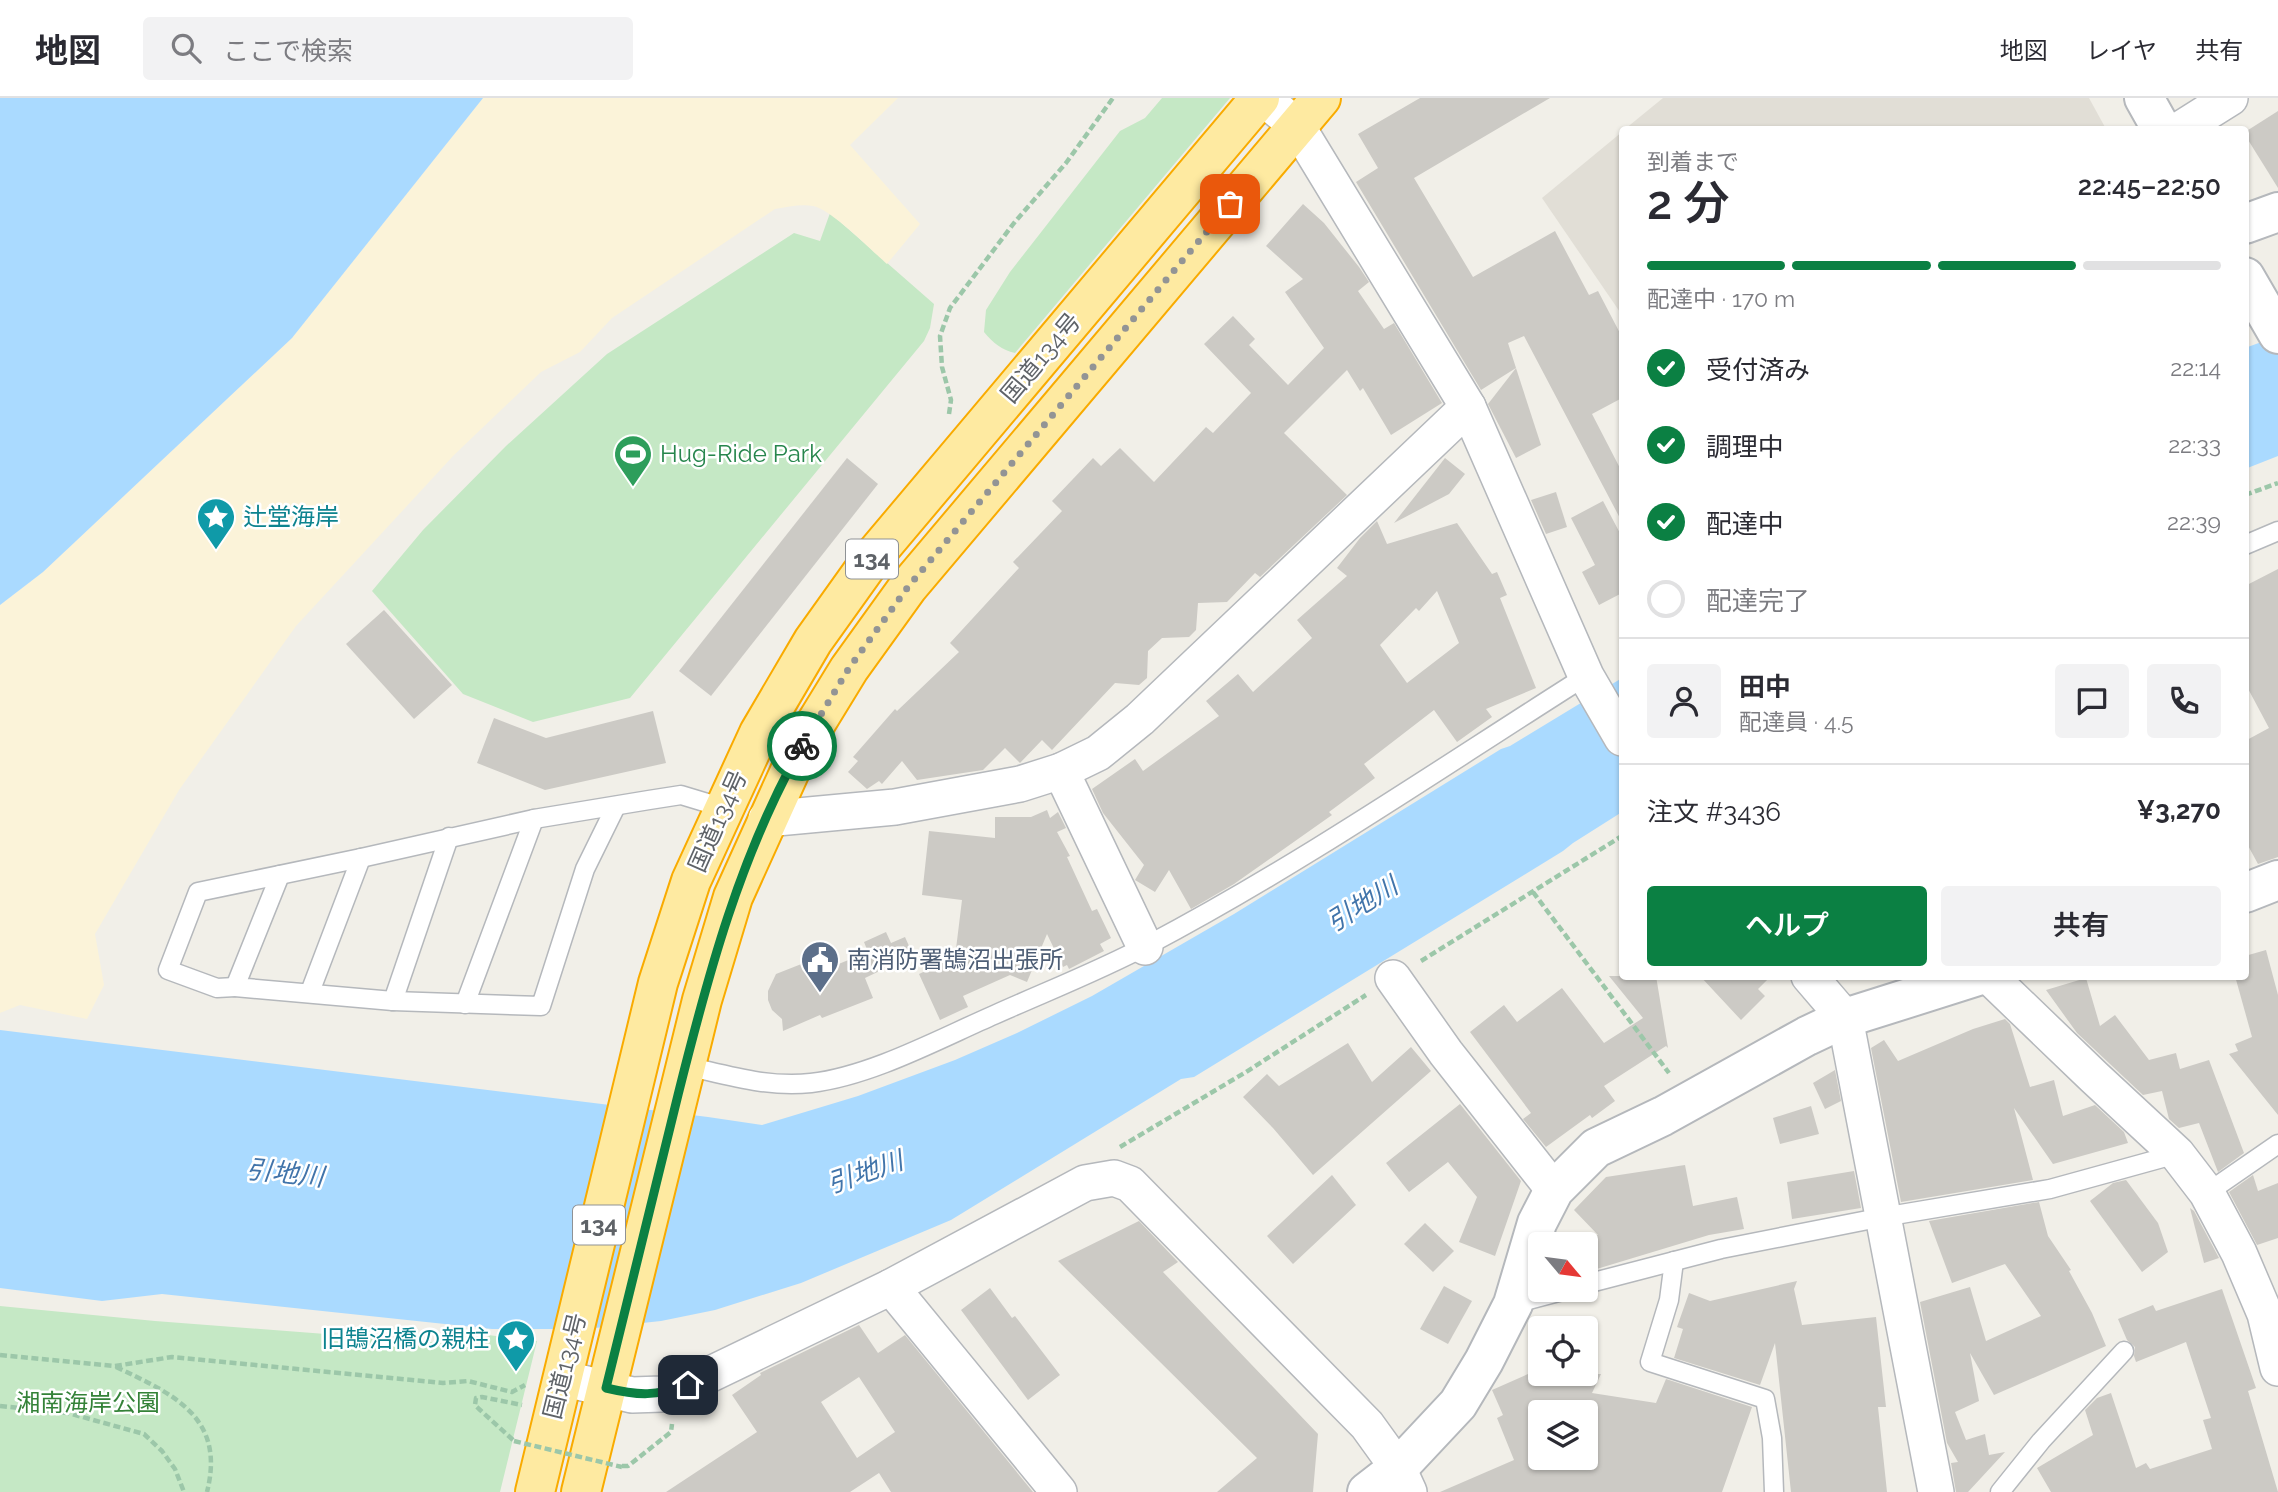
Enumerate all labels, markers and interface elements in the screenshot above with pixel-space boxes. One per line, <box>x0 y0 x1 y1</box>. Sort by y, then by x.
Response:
search box <box>143 17 633 80</box>
icon: search <box>167 29 205 67</box>
text: 地図 <box>35 31 101 70</box>
text: ここで検索 <box>223 36 353 66</box>
text: 地図 <box>2000 36 2048 65</box>
text: レイヤ <box>2086 36 2157 65</box>
text: 共有 <box>2195 36 2243 65</box>
text: 到着まで <box>1647 148 1739 175</box>
text: 22:45–22:50 <box>2078 171 2221 201</box>
pin <box>1200 174 1260 234</box>
text: 2 分 <box>1647 176 1730 230</box>
icon: bag <box>1211 185 1249 223</box>
text: 配達中 · 170 m <box>1647 285 1795 312</box>
street label: 国道134号 <box>995 307 1087 408</box>
icon: check <box>1647 349 1685 387</box>
text: 22:14 <box>2170 354 2221 381</box>
text: 受付済み <box>1706 355 1810 385</box>
icon: check <box>1647 426 1685 464</box>
text: 22:33 <box>2168 431 2221 458</box>
text: 調理中 <box>1706 432 1784 462</box>
sports icon: Hug-Ride Park <box>612 433 654 488</box>
place label: Hug-Ride Park <box>660 439 822 468</box>
place icon: 辻堂海岸 <box>195 496 237 551</box>
place label: 辻堂海岸 <box>243 502 339 531</box>
icon: check <box>1647 503 1685 541</box>
text: 22:39 <box>2167 508 2221 535</box>
text: 配達中 <box>1706 509 1784 539</box>
road number: 134 <box>846 540 898 579</box>
text: 配達完了 <box>1706 586 1810 616</box>
button: person <box>1647 664 1721 738</box>
button: chat <box>2055 664 2129 738</box>
button: phone <box>2147 664 2221 738</box>
text: 田中 <box>1739 672 1791 702</box>
text: 配達員 · 4.5 <box>1739 708 1854 735</box>
courier <box>767 711 837 781</box>
icon: bike <box>783 727 821 765</box>
street label: 国道134号 <box>682 765 753 876</box>
text: ¥3,270 <box>2137 795 2221 825</box>
text: 注文 #3436 <box>1647 797 1781 827</box>
water label: 引地川 <box>1321 869 1406 937</box>
button: ヘルプ <box>1647 886 1927 966</box>
button: 共有 <box>1941 886 2221 966</box>
public building icon: 南消防署鵠沼出張所 <box>799 939 841 994</box>
place label: 南消防署鵠沼出張所 <box>847 945 1063 974</box>
water label: 引地川 <box>823 1144 910 1199</box>
water label: 引地川 <box>245 1154 328 1192</box>
road number: 134 <box>573 1206 625 1244</box>
north arrow <box>1528 1232 1598 1302</box>
map controls <box>1528 1232 1598 1470</box>
street label: 国道134号 <box>537 1310 592 1422</box>
button: locate <box>1528 1316 1598 1386</box>
place icon: 旧鵠沼橋の親柱 <box>495 1318 537 1373</box>
place label: 旧鵠沼橋の親柱 <box>321 1324 489 1353</box>
pin <box>658 1355 718 1415</box>
icon: home <box>669 1366 707 1404</box>
park label: 湘南海岸公園 <box>16 1388 160 1417</box>
button: layers <box>1528 1400 1598 1470</box>

